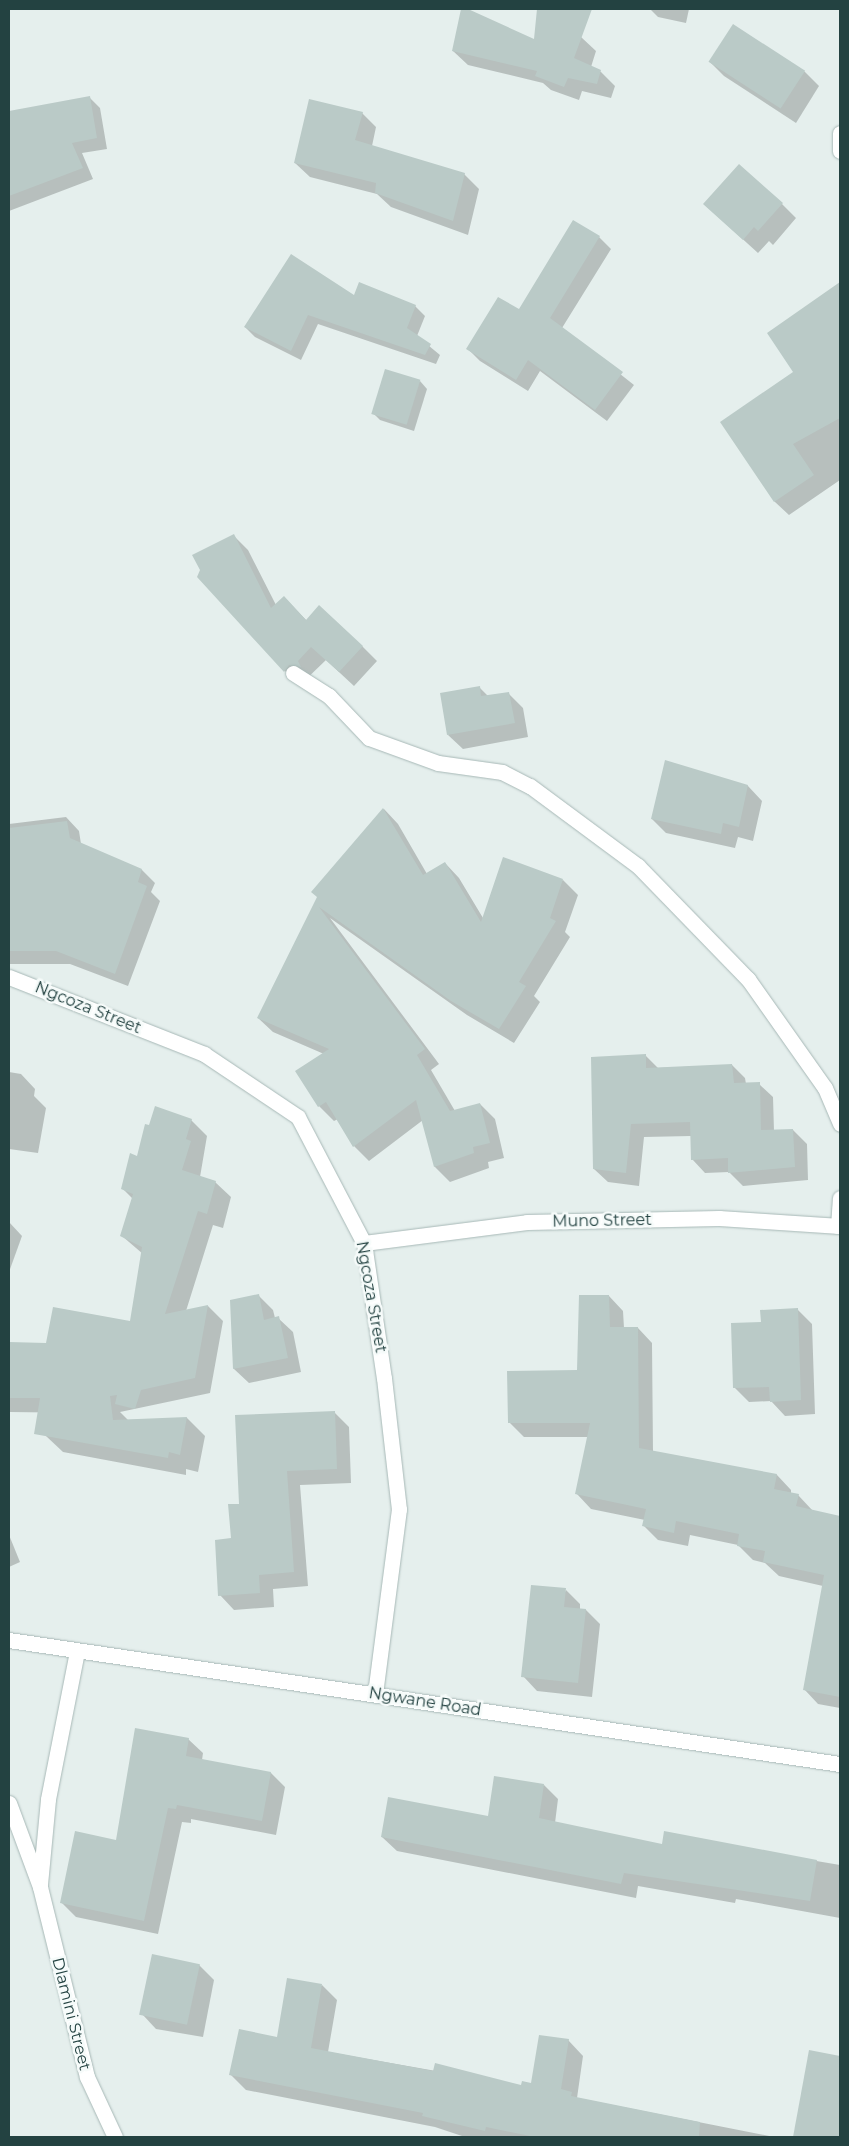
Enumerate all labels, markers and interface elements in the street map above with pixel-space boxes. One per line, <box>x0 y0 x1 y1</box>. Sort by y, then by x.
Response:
street label: Ngcoza Street <box>32 978 144 1038</box>
street label: Muno Street <box>552 1211 652 1231</box>
street label: Ngcoza Street <box>352 1240 390 1354</box>
street label: Ngwane Road <box>367 1684 483 1720</box>
street label: Dlamini Street <box>48 1955 94 2073</box>

